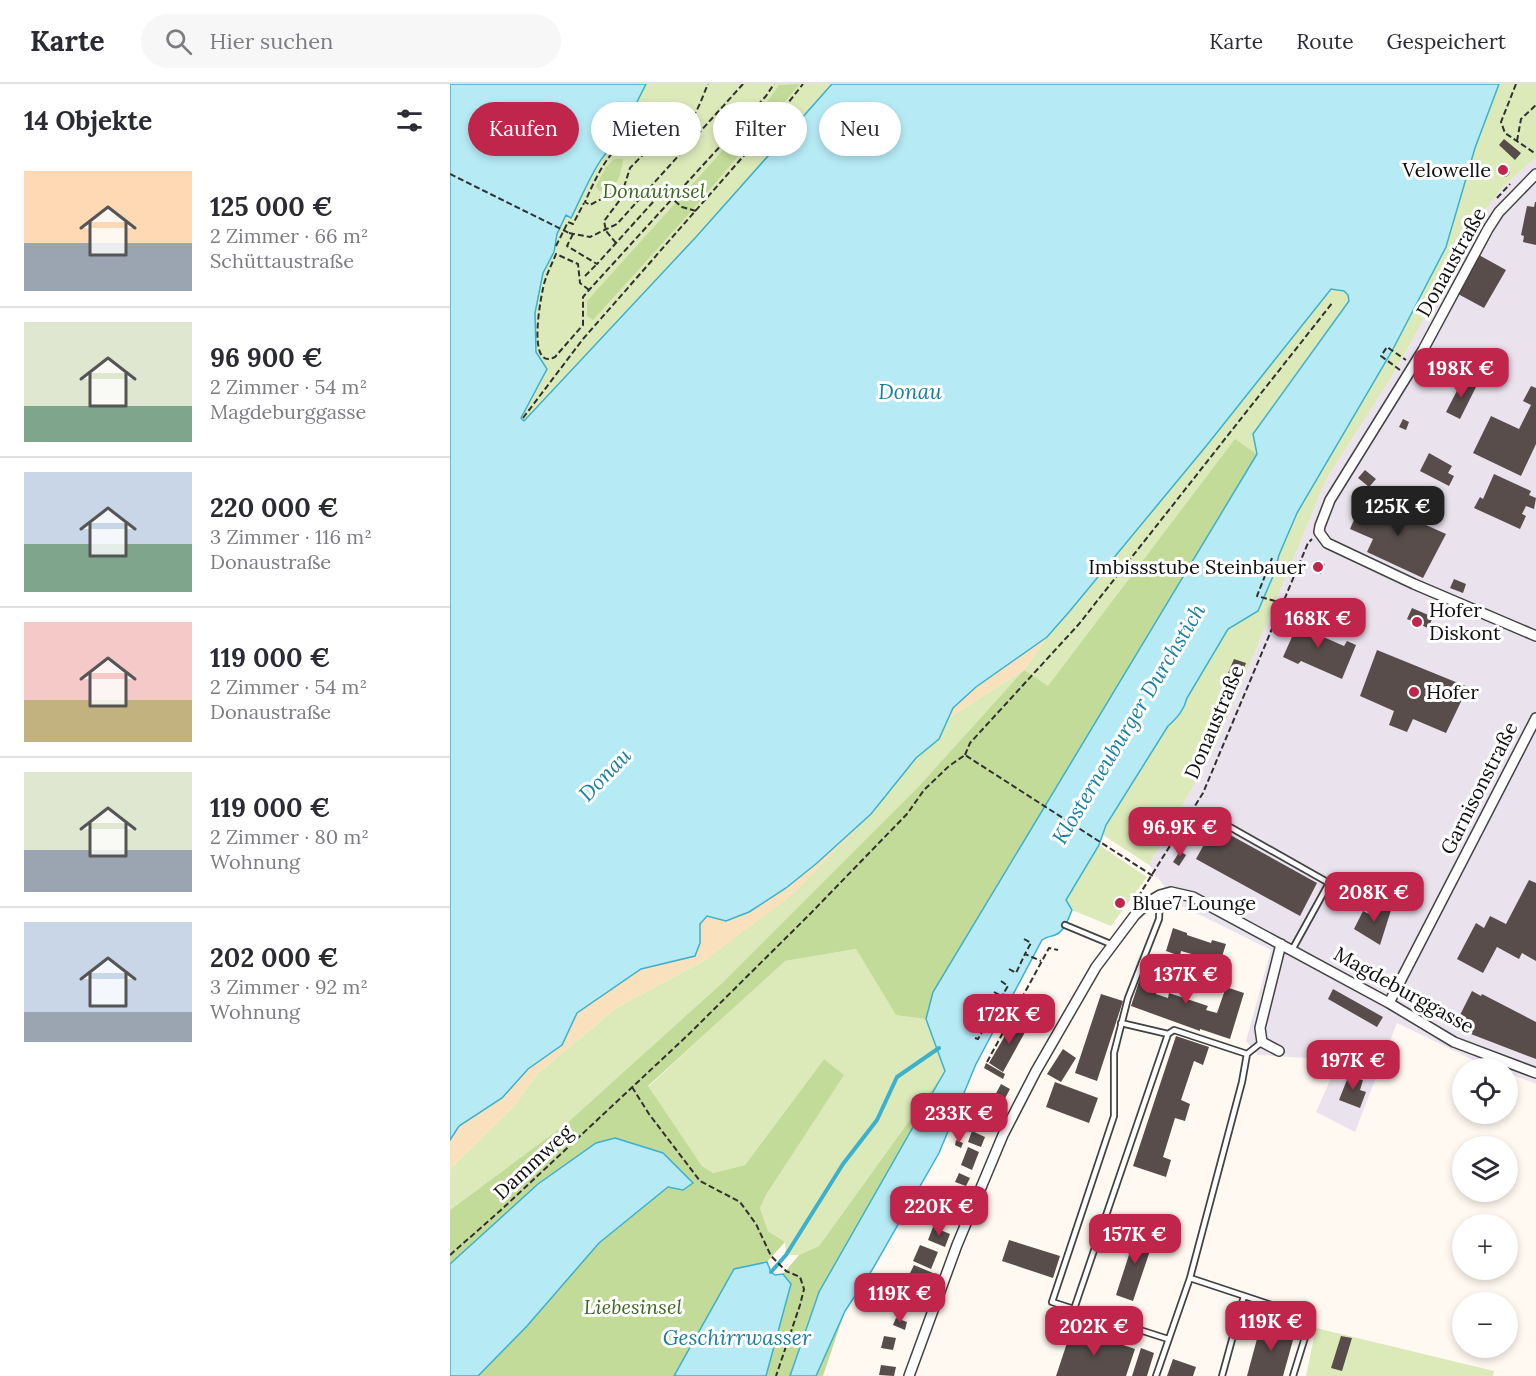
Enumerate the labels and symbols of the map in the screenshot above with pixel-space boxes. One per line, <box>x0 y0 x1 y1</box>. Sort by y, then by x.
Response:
place label: Velowelle <box>1402 157 1491 182</box>
marker: Velowelle <box>1496 163 1510 177</box>
park label: Donauinsel <box>603 178 706 203</box>
street label: Donaustraße <box>1410 203 1491 321</box>
pin: 198K € <box>1412 348 1510 399</box>
water label: Donau <box>878 378 942 405</box>
pin: 125K € <box>1349 486 1447 537</box>
place label: Imbissstube Steinbauer <box>1088 554 1306 579</box>
marker: Imbissstube Steinbauer <box>1311 560 1325 574</box>
place label: Hofer Diskont <box>1429 597 1501 645</box>
pin: 168K € <box>1269 598 1367 649</box>
water label: Klosterneuburger Durchstich <box>1046 599 1211 849</box>
marker: Hofer Diskont <box>1410 615 1424 629</box>
street label: Donaustraße <box>1178 661 1249 782</box>
place label: Hofer <box>1426 679 1479 704</box>
marker: Hofer <box>1407 685 1421 699</box>
street label: Garnisonstraße <box>1434 717 1523 858</box>
water label: Donau <box>573 742 637 807</box>
pin: 96.9K € <box>1125 807 1235 858</box>
pin: 208K € <box>1325 872 1423 923</box>
place label: Blue7 Lounge <box>1132 890 1256 915</box>
marker: Blue7 Lounge <box>1113 896 1127 910</box>
street label: Magdeburggasse <box>1330 941 1479 1038</box>
pin: 137K € <box>1137 954 1235 1005</box>
pin: 172K € <box>960 994 1058 1045</box>
pin: 197K € <box>1304 1040 1402 1091</box>
pin: 233K € <box>910 1093 1008 1144</box>
street label: Dammweg <box>488 1118 578 1204</box>
pin: 220K € <box>890 1186 988 1237</box>
pin: 157K € <box>1086 1214 1184 1265</box>
pin: 119K € <box>851 1273 949 1324</box>
park label: Liebesinsel <box>584 1294 682 1319</box>
pin: 119K € <box>1222 1301 1320 1352</box>
pin: 202K € <box>1045 1306 1143 1357</box>
water label: Geschirrwasser <box>663 1324 812 1351</box>

